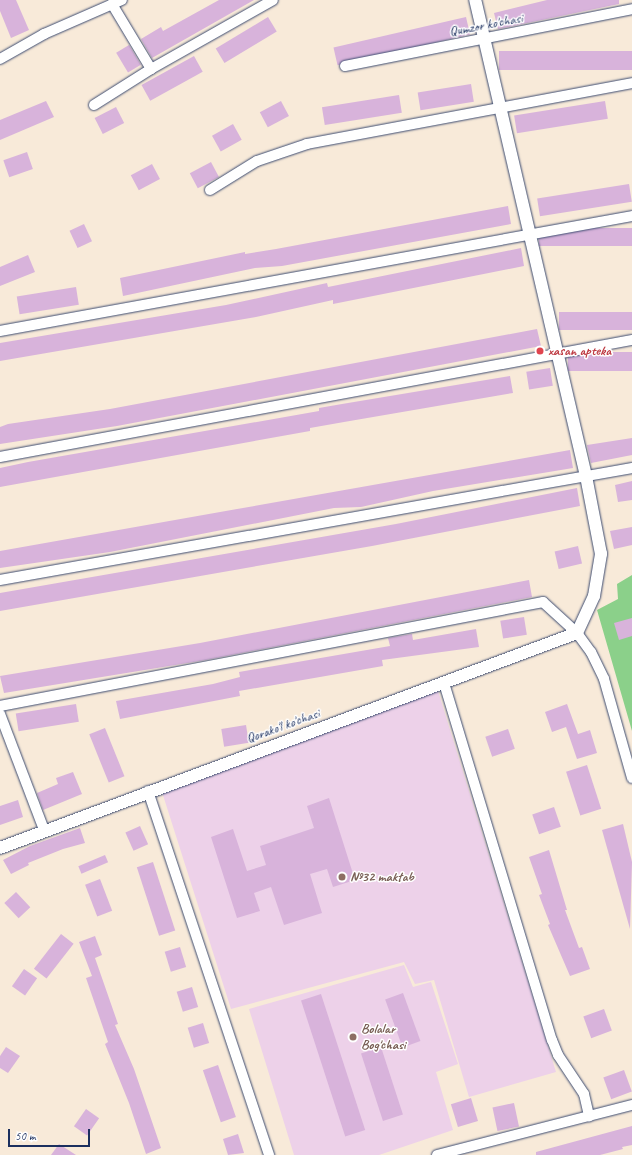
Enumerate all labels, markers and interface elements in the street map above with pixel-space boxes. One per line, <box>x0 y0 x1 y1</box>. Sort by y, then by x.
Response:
street label: Qumzor ko'chasi <box>448 10 524 40</box>
place label: xasan apteka <box>548 343 611 359</box>
marker: xasan apteka <box>535 346 545 356</box>
street label: Qorako'l ko'chasi <box>244 705 322 747</box>
place label: №32 maktab <box>350 869 414 885</box>
marker: №32 maktab <box>337 872 347 882</box>
place label: Bolalar Bog'chasi <box>361 1021 406 1054</box>
marker: Bolalar Bog'chasi <box>348 1032 358 1042</box>
scale bar <box>10 1121 92 1147</box>
text: 50 m <box>15 1128 35 1144</box>

